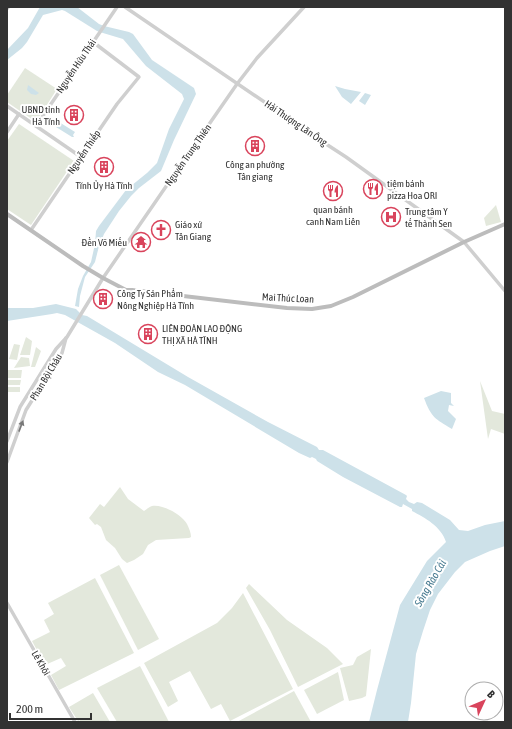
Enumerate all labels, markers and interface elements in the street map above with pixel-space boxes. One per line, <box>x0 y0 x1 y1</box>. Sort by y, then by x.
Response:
street label: Nguyễn Hứu Thái <box>54 37 98 95</box>
street label: Hải Thượng Lãn Ông <box>263 98 330 148</box>
place label: UBND tỉnh Hà Tĩnh <box>22 104 60 127</box>
building icon: UBND tỉnh Hà Tĩnh <box>63 104 85 126</box>
street label: Nguyễn Trung Thiên <box>163 122 213 188</box>
street label: Nguyễn Thiếp <box>65 128 103 176</box>
building icon: Công an phường Tân giang <box>244 135 266 157</box>
building icon: Tĩnh Ủy Hà Tĩnh <box>93 156 115 178</box>
place label: Công an phường Tân giang <box>226 159 285 182</box>
restaurant icon: tiệm bánh pizza Hoa ORI <box>362 178 384 200</box>
place label: tiệm bánh pizza Hoa ORI <box>387 178 437 201</box>
place label: Tĩnh Ủy Hà Tĩnh <box>76 180 133 191</box>
restaurant icon: quan bánh canh Nam Liên <box>322 180 344 202</box>
place label: quan bánh canh Nam Liên <box>306 204 360 227</box>
hospital icon: Trung tâm Y tế Thành Sen <box>380 206 402 228</box>
place label: Trung tâm Y tế Thành Sen <box>405 206 452 229</box>
church icon: Giáo xứ Tân Giang <box>150 219 172 241</box>
place label: Giáo xứ Tân Giang <box>175 219 212 242</box>
temple icon: Đền Võ Miếu <box>130 231 152 253</box>
place label: Đền Võ Miếu <box>82 237 127 248</box>
building icon: Công Ty Sản Phẩm Nông Nghiệp Hà Tĩnh <box>92 288 114 310</box>
place label: Công Ty Sản Phẩm Nông Nghiệp Hà Tĩnh <box>117 288 194 311</box>
street label: Mai Thúc Loan <box>262 291 314 305</box>
building icon: LIÊN ĐOÀN LAO ĐỘNG THỊ XÃ HÀ TĨNH <box>137 323 159 345</box>
place label: LIÊN ĐOÀN LAO ĐỘNG THỊ XÃ HÀ TĨNH <box>162 323 242 346</box>
street label: Phan Bội Châu <box>28 351 64 402</box>
one-way arrow <box>18 419 24 431</box>
water label: Sông Rào Cái <box>411 557 448 609</box>
street label: Lê Khôi <box>30 649 52 677</box>
north arrow <box>464 681 504 721</box>
text: B <box>485 688 498 701</box>
scale bar <box>10 695 91 721</box>
text: 200 m <box>16 702 43 716</box>

